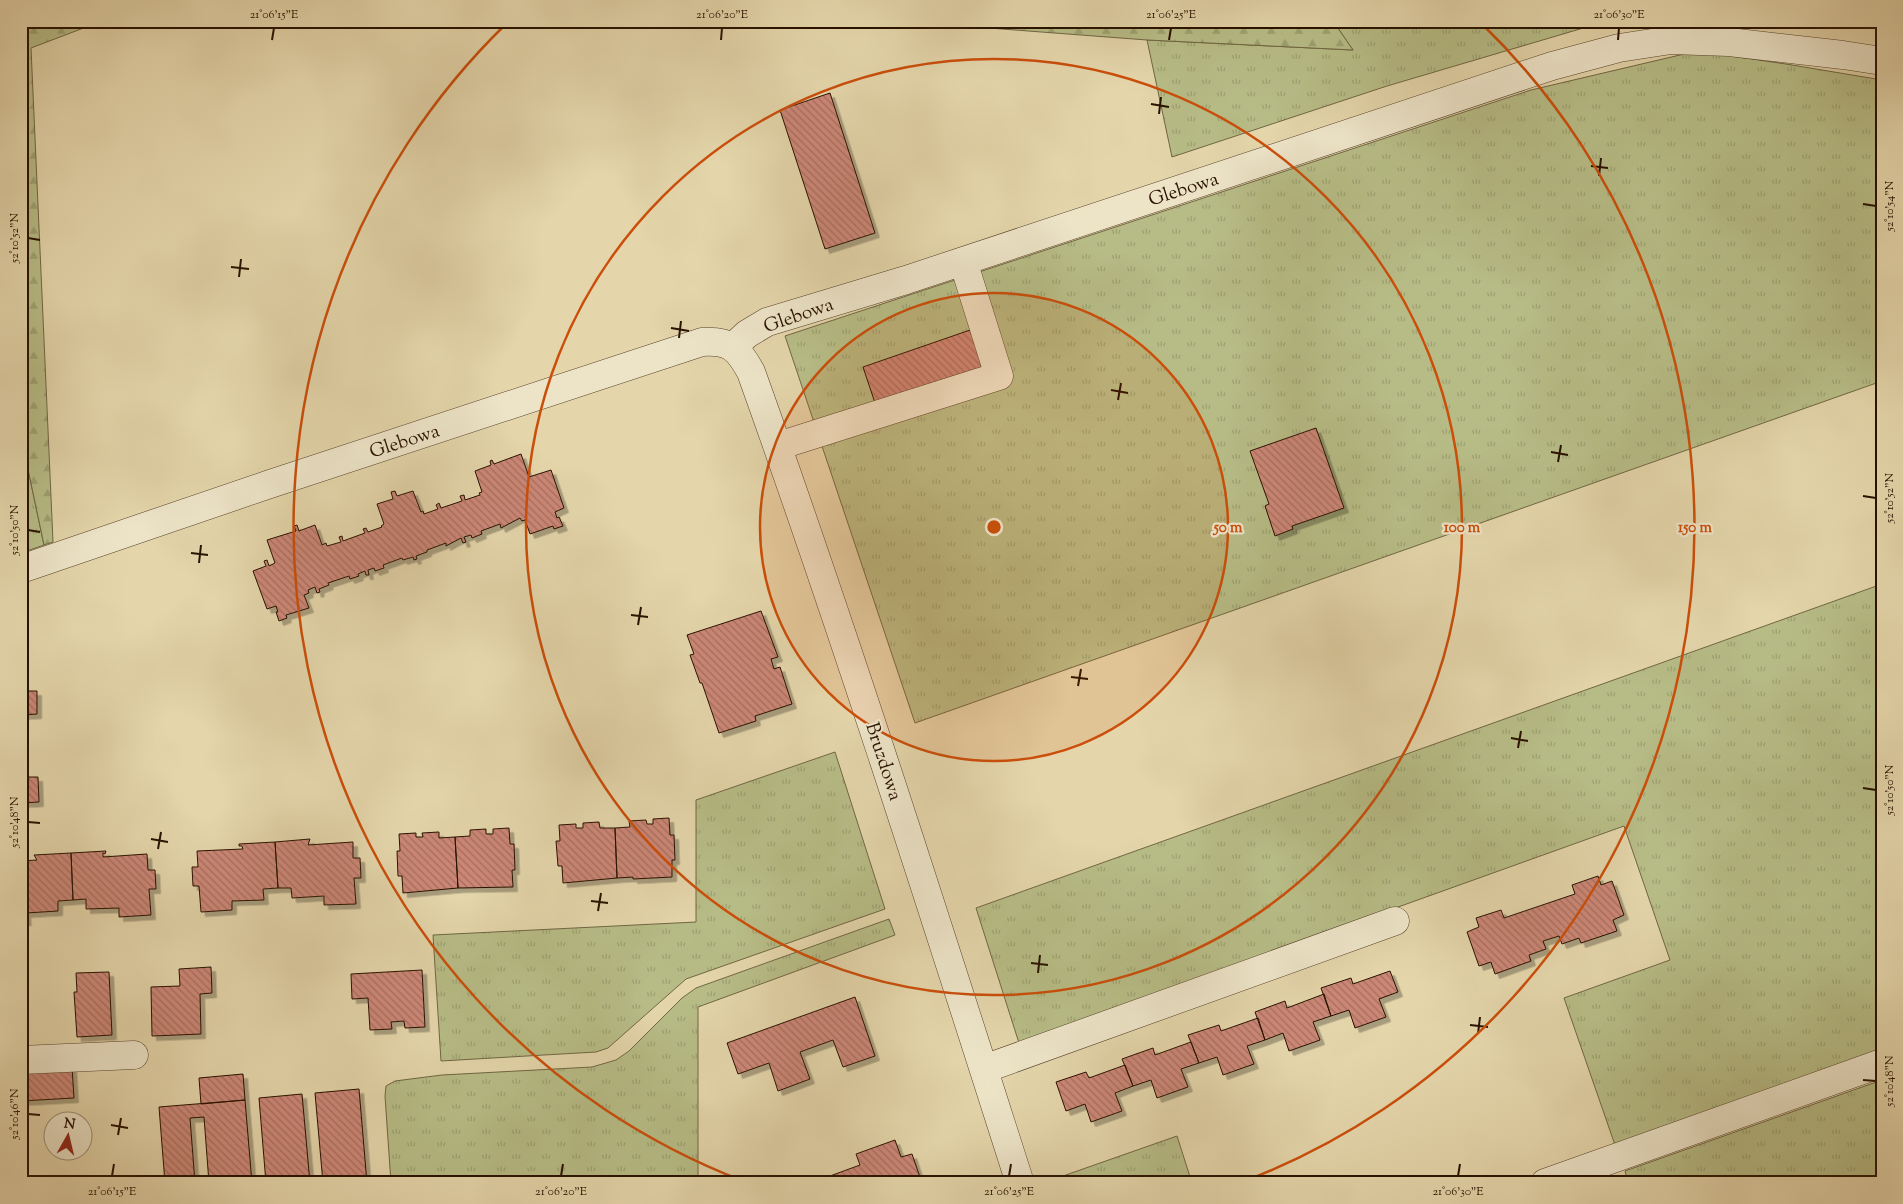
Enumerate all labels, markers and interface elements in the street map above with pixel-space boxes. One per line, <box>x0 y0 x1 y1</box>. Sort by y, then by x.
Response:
text: 21°06'15"E <box>250 6 299 24</box>
text: 21°06'20"E <box>696 6 749 24</box>
text: 21°06'25"E <box>1146 6 1197 24</box>
text: 21°06'30"E <box>1593 6 1645 24</box>
street label: Glebowa <box>1145 166 1223 214</box>
text: 52°10'54"N <box>1881 180 1899 232</box>
text: 52°10'52"N <box>6 213 24 264</box>
street label: Glebowa <box>760 292 838 341</box>
street label: Glebowa <box>366 418 444 466</box>
text: 52°10'52"N <box>1881 473 1899 524</box>
text: 52°10'50"N <box>6 504 24 556</box>
centre of rings <box>985 518 1003 536</box>
text: 50 m <box>1213 518 1243 539</box>
text: 100 m <box>1444 518 1481 539</box>
text: 150 m <box>1678 518 1712 539</box>
street label: Bruzdowa <box>857 719 908 804</box>
text: 52°10'50"N <box>1881 764 1899 816</box>
text: 52°10'48"N <box>6 796 24 849</box>
text: 52°10'48"N <box>1881 1055 1899 1108</box>
text: 52°10'46"N <box>6 1088 24 1141</box>
north arrow <box>42 1112 92 1162</box>
text: N <box>63 1114 76 1136</box>
text: 21°06'15"E <box>88 1183 137 1201</box>
text: 21°06'20"E <box>535 1183 588 1201</box>
text: 21°06'25"E <box>984 1183 1035 1201</box>
text: 21°06'30"E <box>1432 1183 1484 1201</box>

